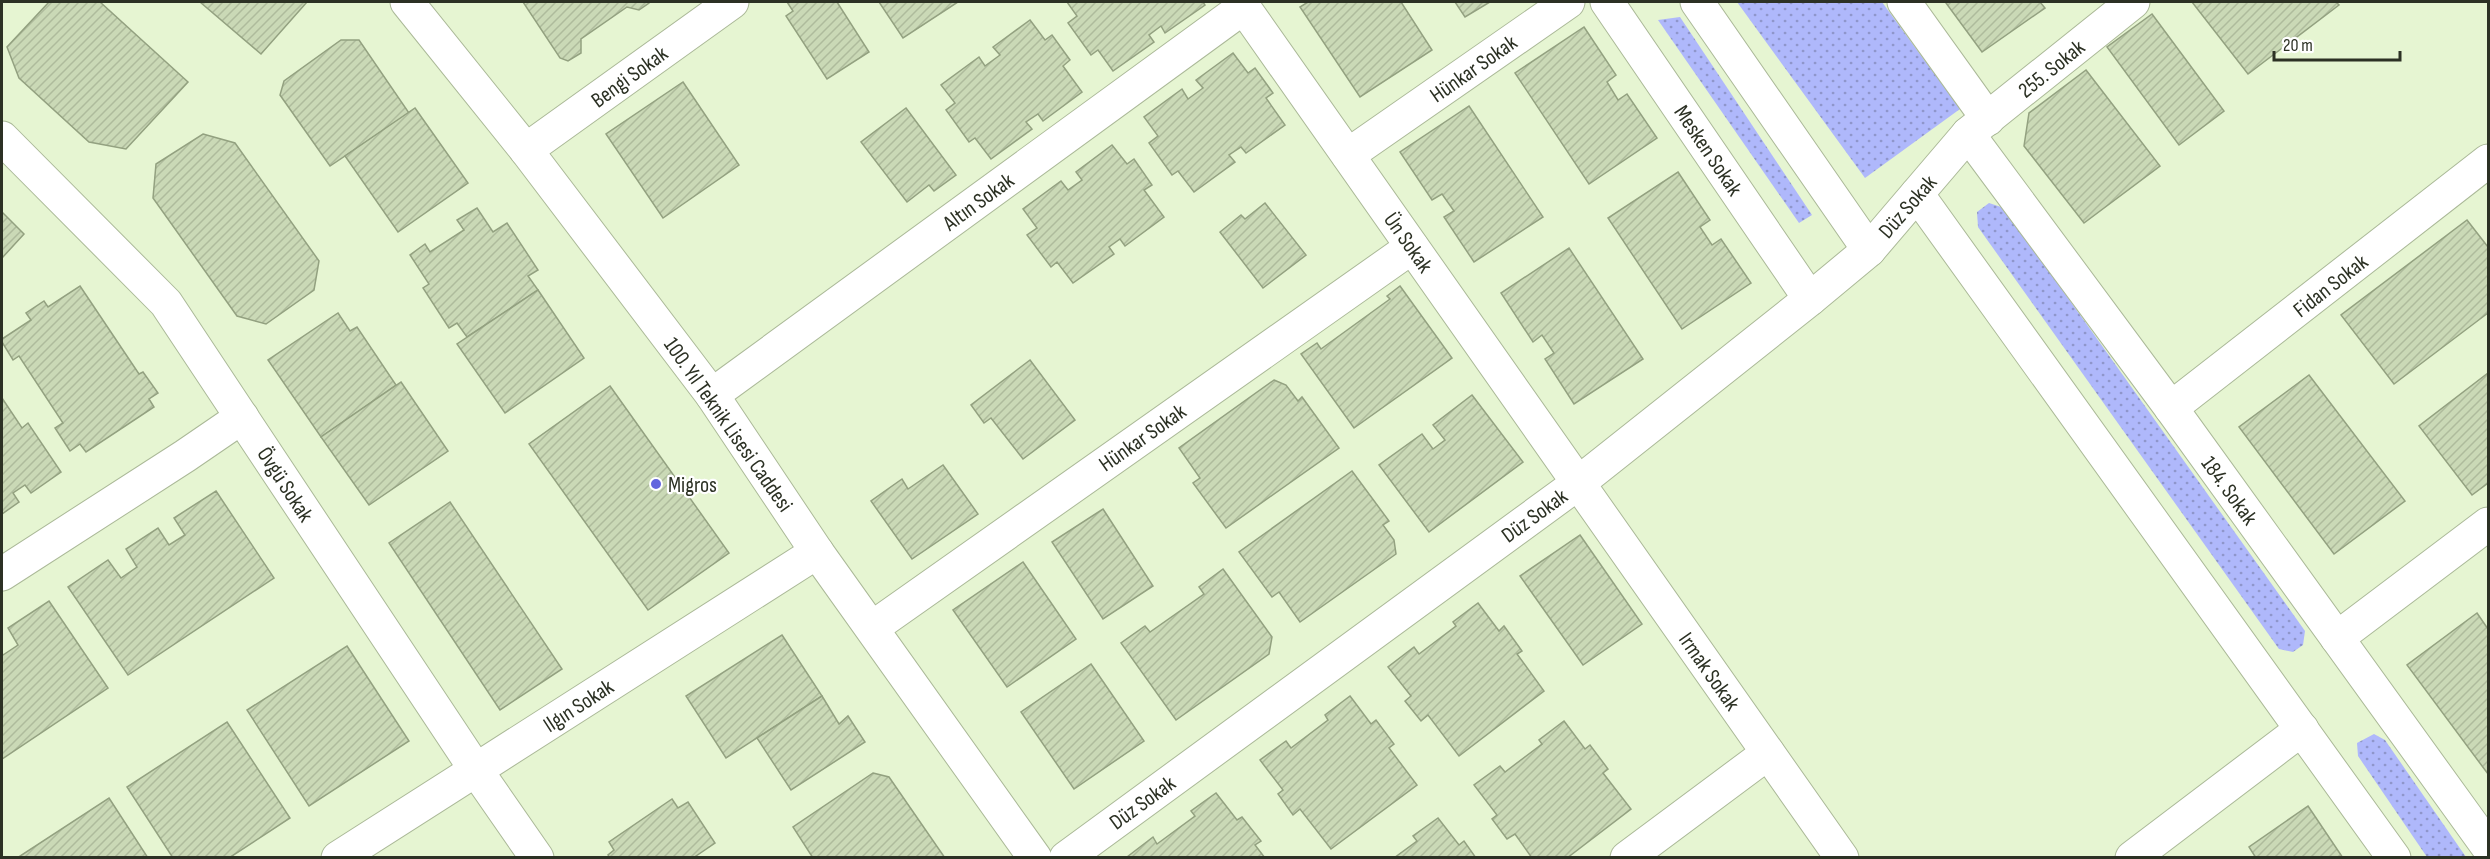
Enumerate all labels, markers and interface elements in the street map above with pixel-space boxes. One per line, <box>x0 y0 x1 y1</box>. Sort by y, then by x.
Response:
scale bar <box>2274 24 2400 62</box>
street label: Hünkar Sokak <box>1425 29 1523 109</box>
street label: 255. Sokak <box>2013 34 2091 104</box>
text: 20 m <box>2283 35 2313 56</box>
street label: Bengi Sokak <box>586 40 674 114</box>
street label: Mesken Sokak <box>1668 100 1748 202</box>
street label: Altın Sokak <box>937 167 1020 238</box>
street label: Düz Sokak <box>1873 169 1943 244</box>
street label: Ün Sokak <box>1377 207 1439 279</box>
street label: Fidan Sokak <box>2288 248 2374 324</box>
street label: 100. Yıl Teknik Lisesi Caddesi <box>657 332 798 517</box>
street label: Hünkar Sokak <box>1094 398 1192 478</box>
street label: Övgü Sokak <box>251 442 319 528</box>
street label: 184. Sokak <box>2195 451 2263 531</box>
place label: Migros <box>668 472 717 499</box>
marker: Migros <box>649 477 663 491</box>
street label: Düz Sokak <box>1497 483 1574 549</box>
street label: Irmak Sokak <box>1672 628 1746 717</box>
street label: Ilgın Sokak <box>539 673 619 739</box>
street label: Düz Sokak <box>1105 770 1182 836</box>

